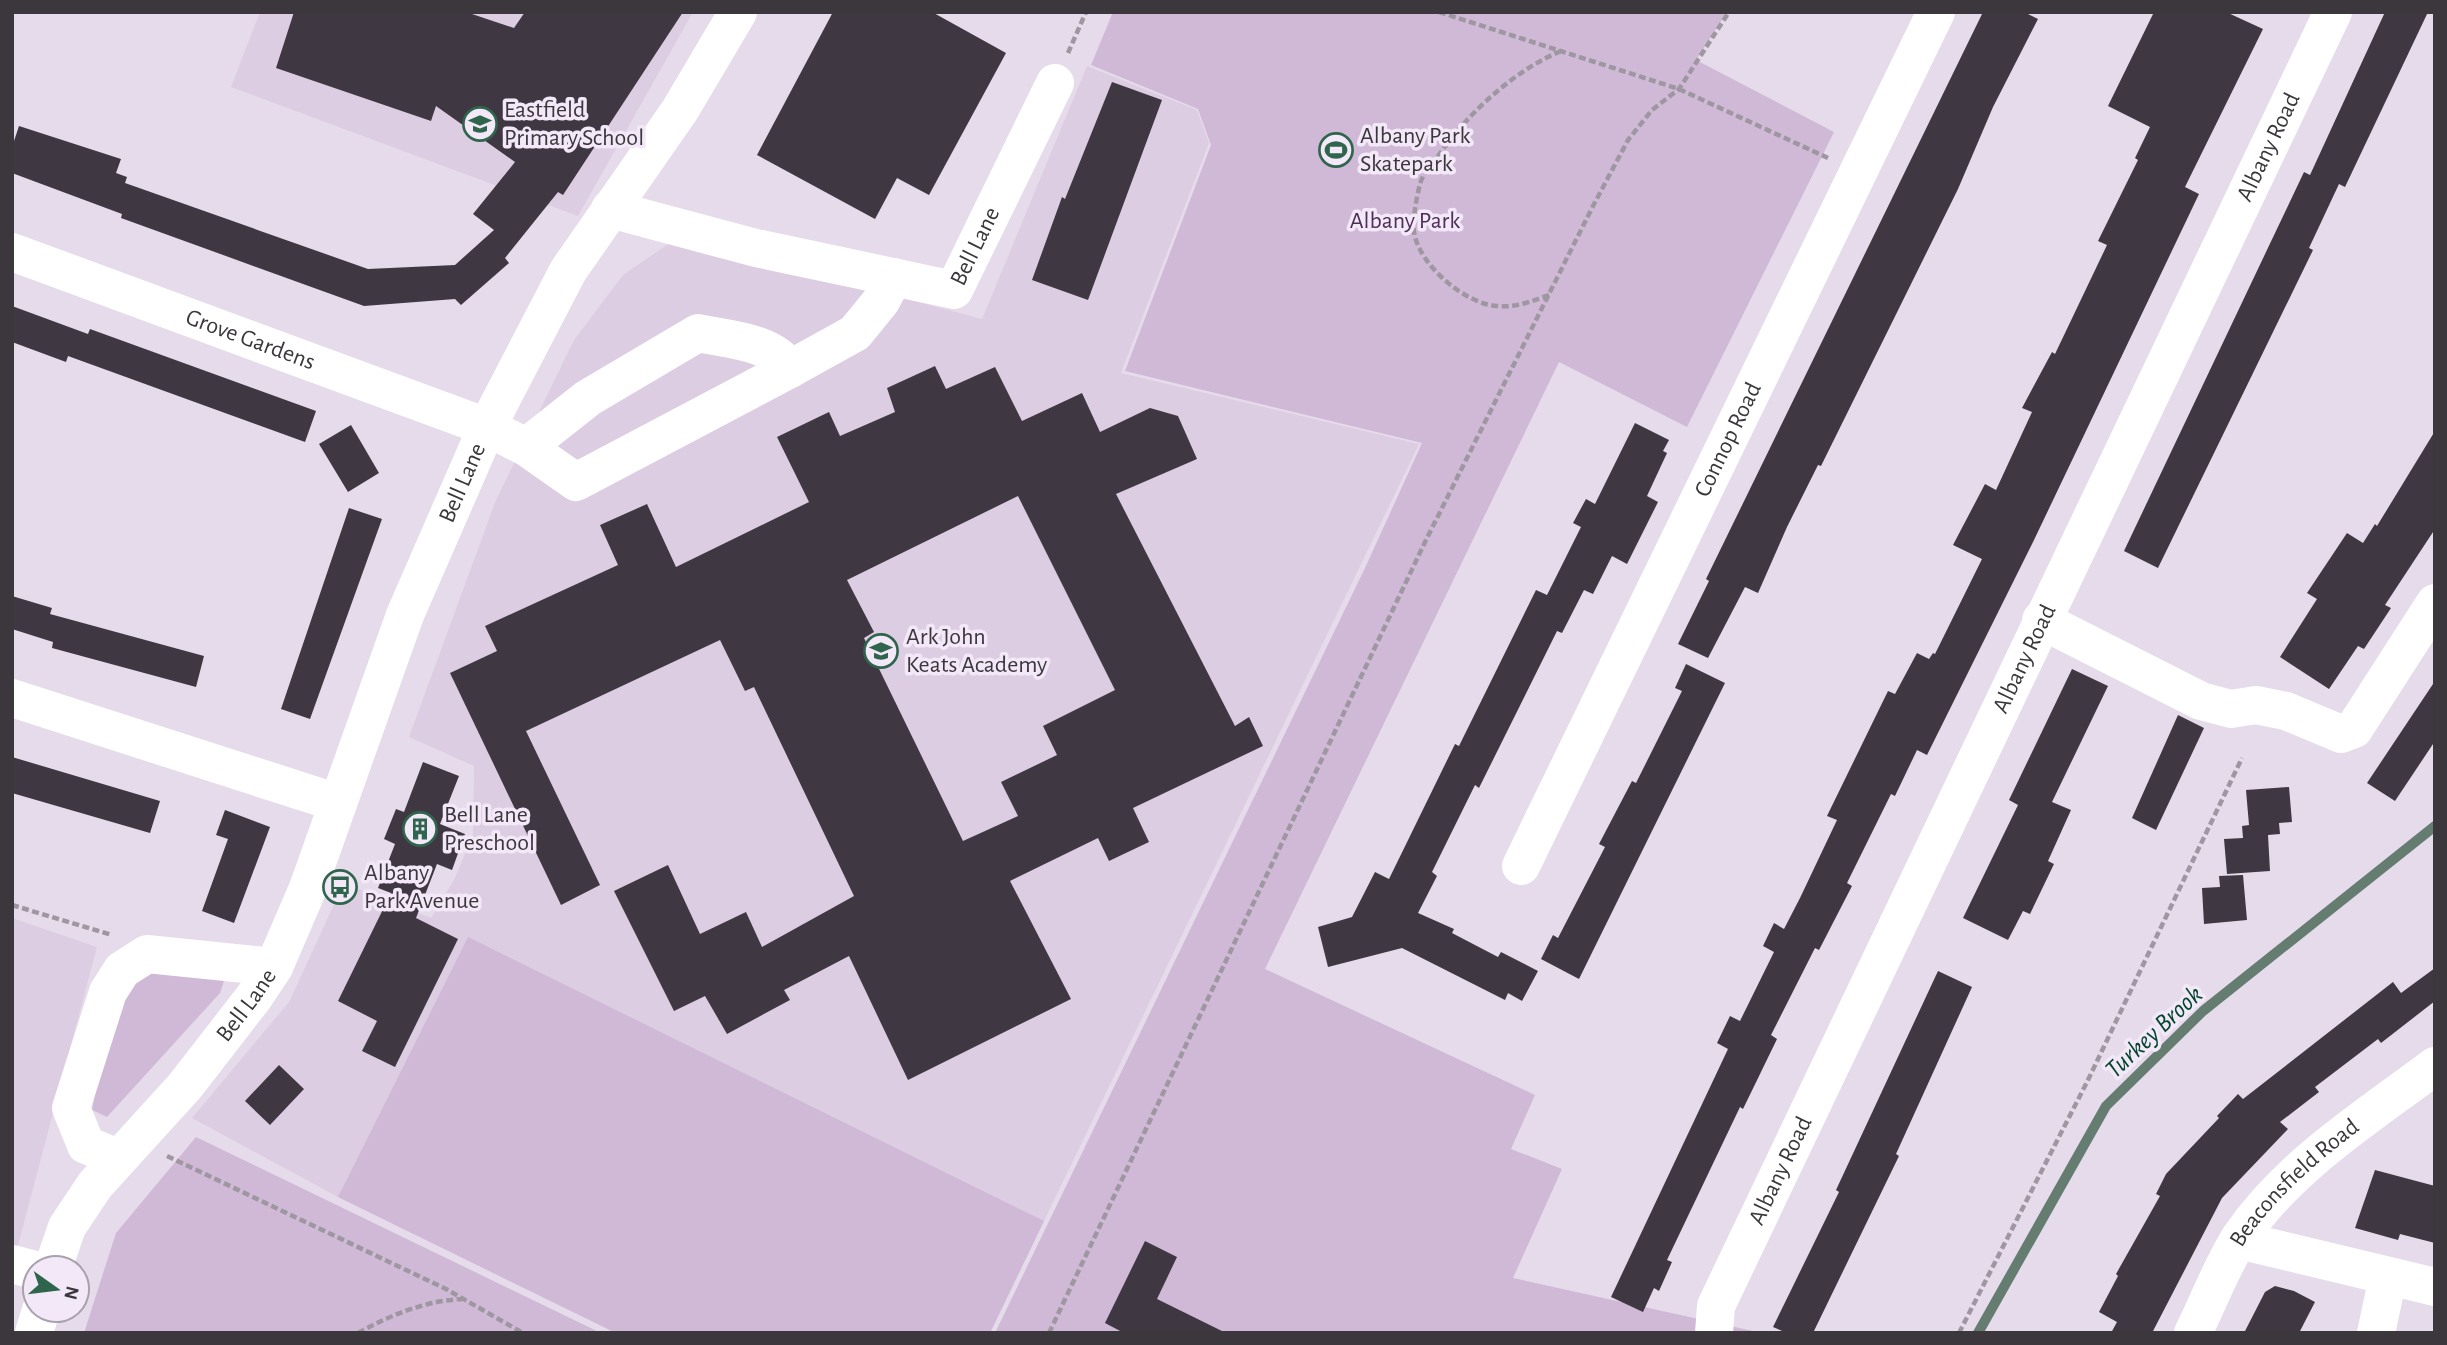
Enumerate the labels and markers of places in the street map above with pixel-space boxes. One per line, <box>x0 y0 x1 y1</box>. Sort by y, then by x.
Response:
place label: Eastfield Primary School <box>504 98 644 150</box>
school or university icon: Eastfield Primary School <box>461 105 499 143</box>
place label: Albany Park Skatepark <box>1360 124 1471 176</box>
sports icon: Albany Park Skatepark <box>1317 131 1355 169</box>
place label: Ark John Keats Academy <box>906 625 1047 677</box>
school or university icon: Ark John Keats Academy <box>862 632 900 670</box>
place label: Bell Lane Preschool <box>444 803 535 855</box>
building icon: Bell Lane Preschool <box>401 810 439 848</box>
place label: Albany Park Avenue <box>364 861 479 913</box>
bus stop icon: Albany Park Avenue <box>321 868 359 906</box>

